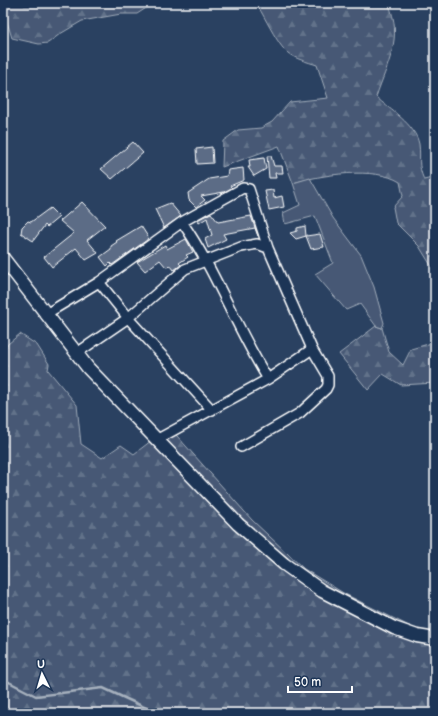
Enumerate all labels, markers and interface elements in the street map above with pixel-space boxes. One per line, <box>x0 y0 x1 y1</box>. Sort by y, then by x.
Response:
north arrow <box>22 654 62 694</box>
text: U <box>37 658 46 671</box>
scale bar <box>288 668 352 694</box>
text: 50 m <box>294 675 321 690</box>

